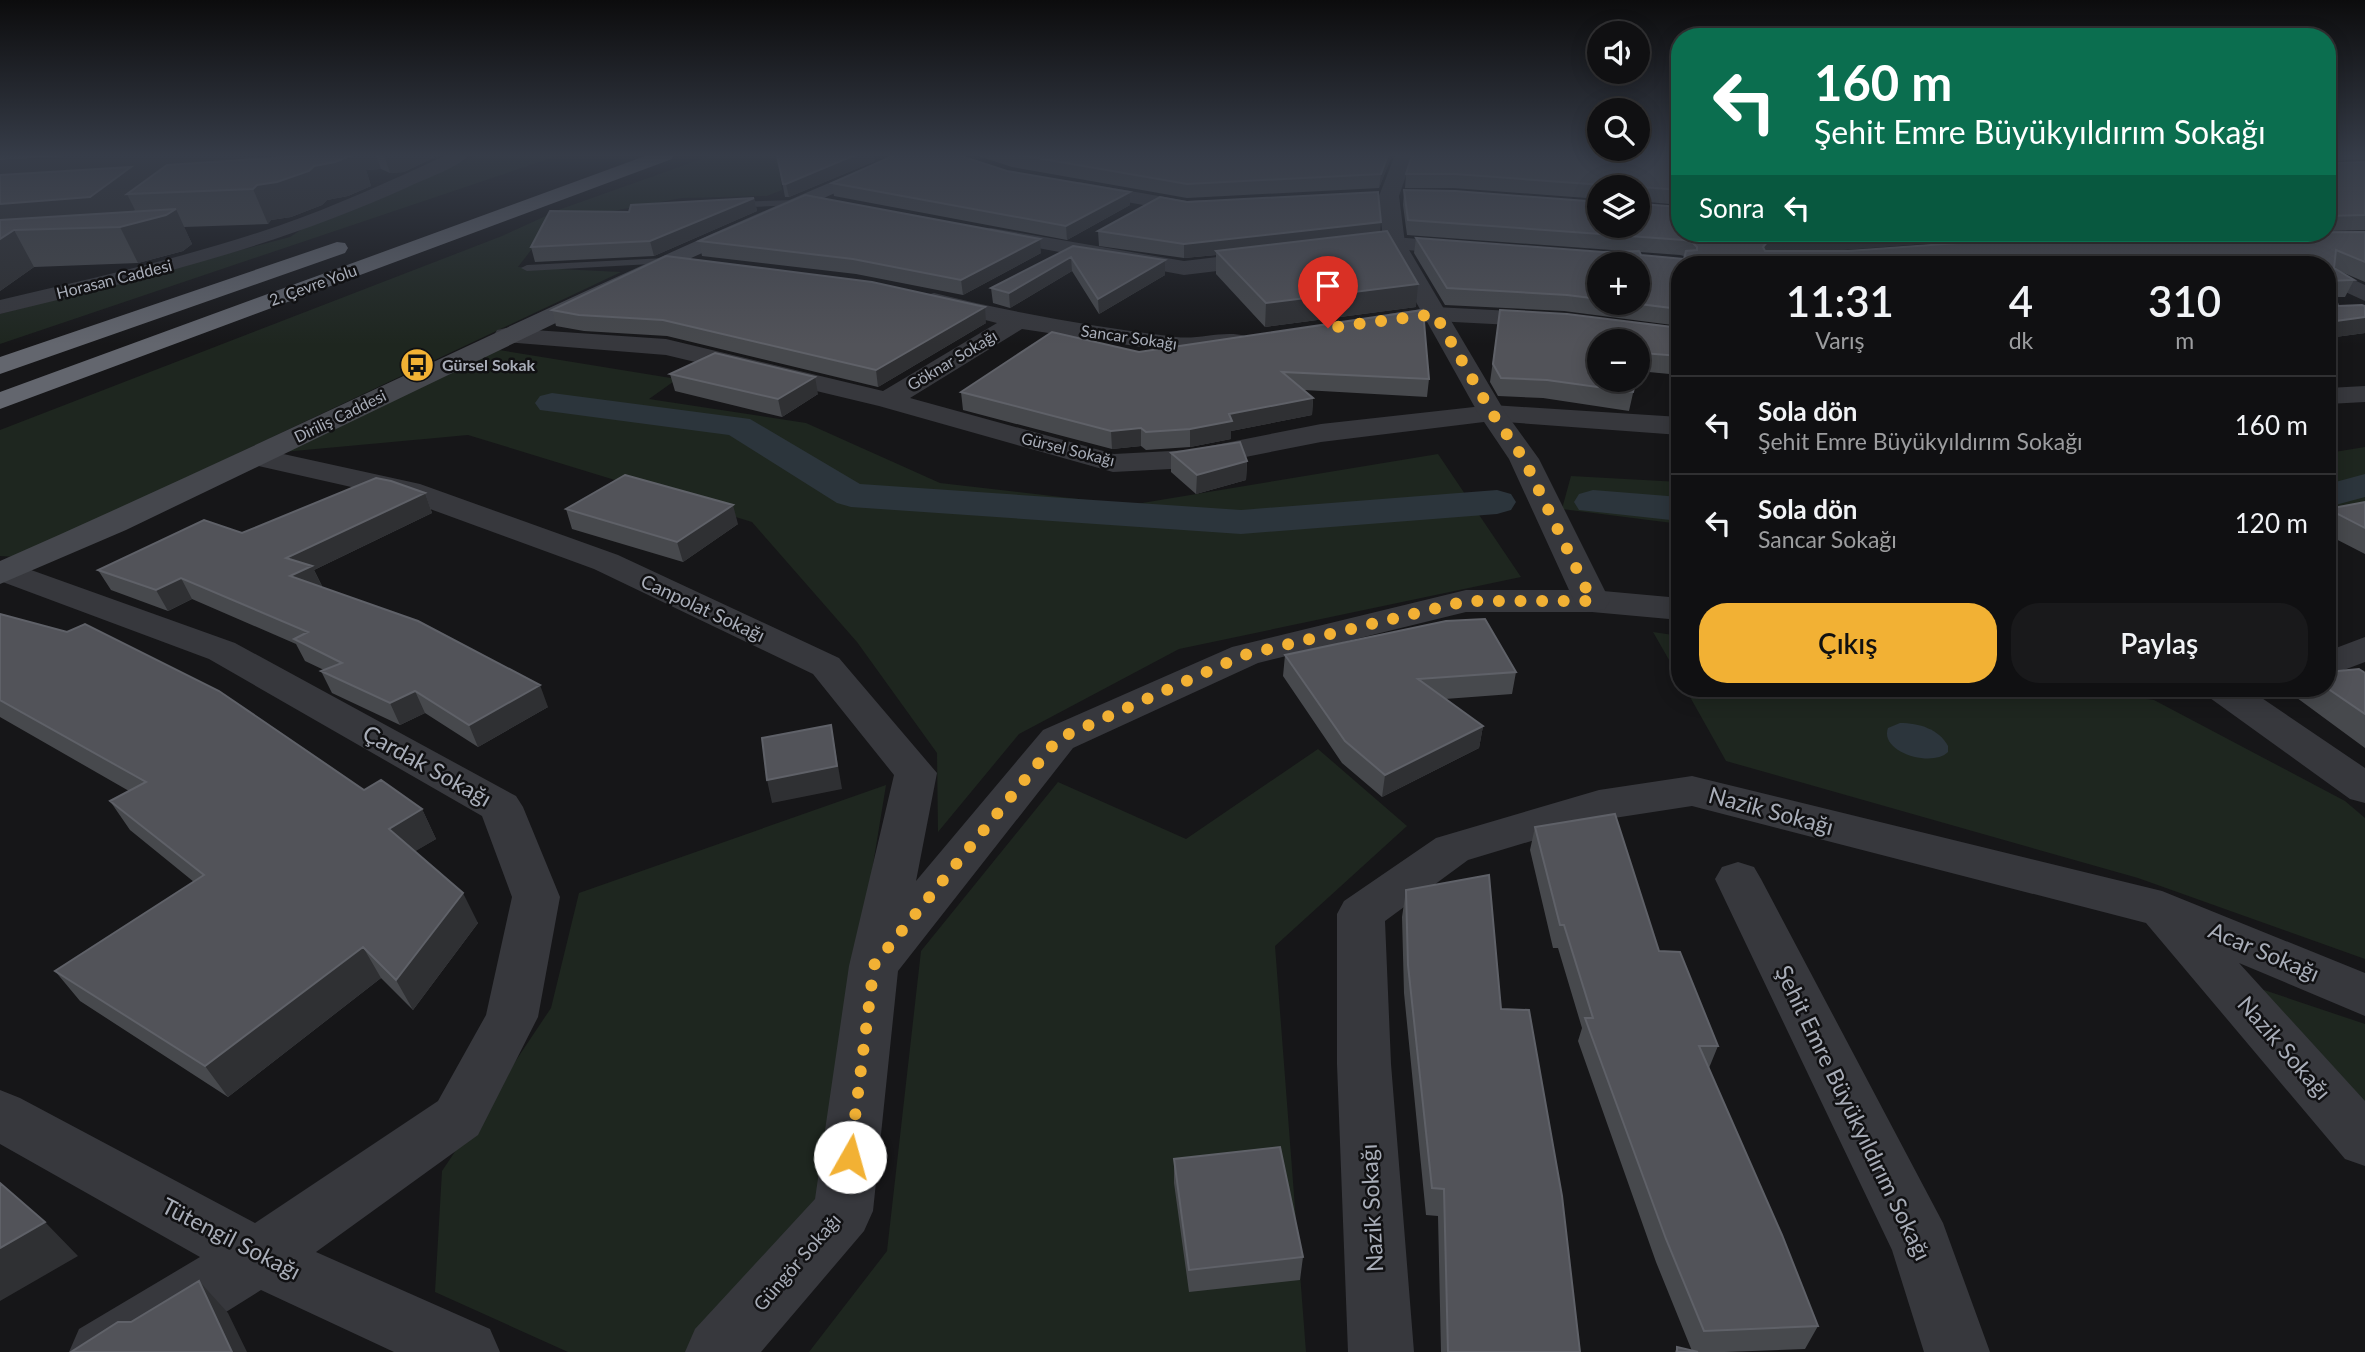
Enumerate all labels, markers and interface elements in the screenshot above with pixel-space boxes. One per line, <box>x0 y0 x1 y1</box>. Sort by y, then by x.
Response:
map controls <box>1587 21 1650 392</box>
button: sound <box>1587 21 1650 84</box>
text: 160 m <box>1814 53 1952 111</box>
icon: left <box>1699 56 1790 147</box>
button: search <box>1587 98 1650 161</box>
text: Şehit Emre Büyükyıldırım Sokağı <box>1814 112 2266 151</box>
button: layers <box>1587 175 1650 238</box>
icon: left <box>1778 189 1816 227</box>
text: Sonra <box>1699 192 1764 224</box>
button: + <box>1587 252 1650 315</box>
street label: Horasan Caddesi <box>54 255 174 302</box>
pin <box>1298 256 1358 328</box>
street label: 2. Çevre Yolu <box>267 260 359 309</box>
icon: arrive <box>1309 267 1347 305</box>
text: 11:31 <box>1786 276 1894 326</box>
text: 4 <box>2009 276 2033 326</box>
text: 310 <box>2148 276 2221 326</box>
street label: Sancar Sokağı <box>1080 320 1178 353</box>
street label: Göknar Sokağı <box>903 325 1000 394</box>
text: Varış <box>1815 326 1864 354</box>
text: dk <box>2009 326 2033 354</box>
text: m <box>2175 326 2194 354</box>
button: − <box>1587 329 1650 392</box>
bus stop icon: Gürsel Sokak <box>398 346 436 384</box>
place label: Gürsel Sokak <box>442 355 536 374</box>
street label: Diriliş Caddesi <box>291 385 389 446</box>
text: Sola dön <box>1758 395 1858 427</box>
icon: left <box>1699 406 1737 444</box>
text: 160 m <box>2235 409 2308 441</box>
text: Şehit Emre Büyükyıldırım Sokağı <box>1758 427 2083 455</box>
street label: Gürsel Sokağı <box>1020 428 1117 469</box>
text: Sola dön <box>1758 493 1858 525</box>
icon: left <box>1699 504 1737 542</box>
text: 120 m <box>2235 507 2308 539</box>
text: Sancar Sokağı <box>1758 525 1897 553</box>
street label: Canpolat Sokağı <box>638 569 769 646</box>
button: Çıkış <box>1699 603 1997 683</box>
button: Paylaş <box>2011 603 2308 683</box>
street label: Çardak Sokağı <box>358 718 497 812</box>
street label: Nazik Sokağı <box>1706 780 1837 840</box>
street label: Acar Sokağı <box>2205 915 2324 987</box>
street label: Şehit Emre Büyükyıldırım Sokağı <box>1770 961 1938 1265</box>
street label: Nazik Sokağı <box>2232 990 2337 1105</box>
position arrow <box>813 1120 887 1194</box>
street label: Nazik Sokağı <box>1354 1143 1388 1273</box>
street label: Tütengil Sokağı <box>157 1191 306 1285</box>
street label: Güngör Sokağı <box>748 1208 845 1315</box>

